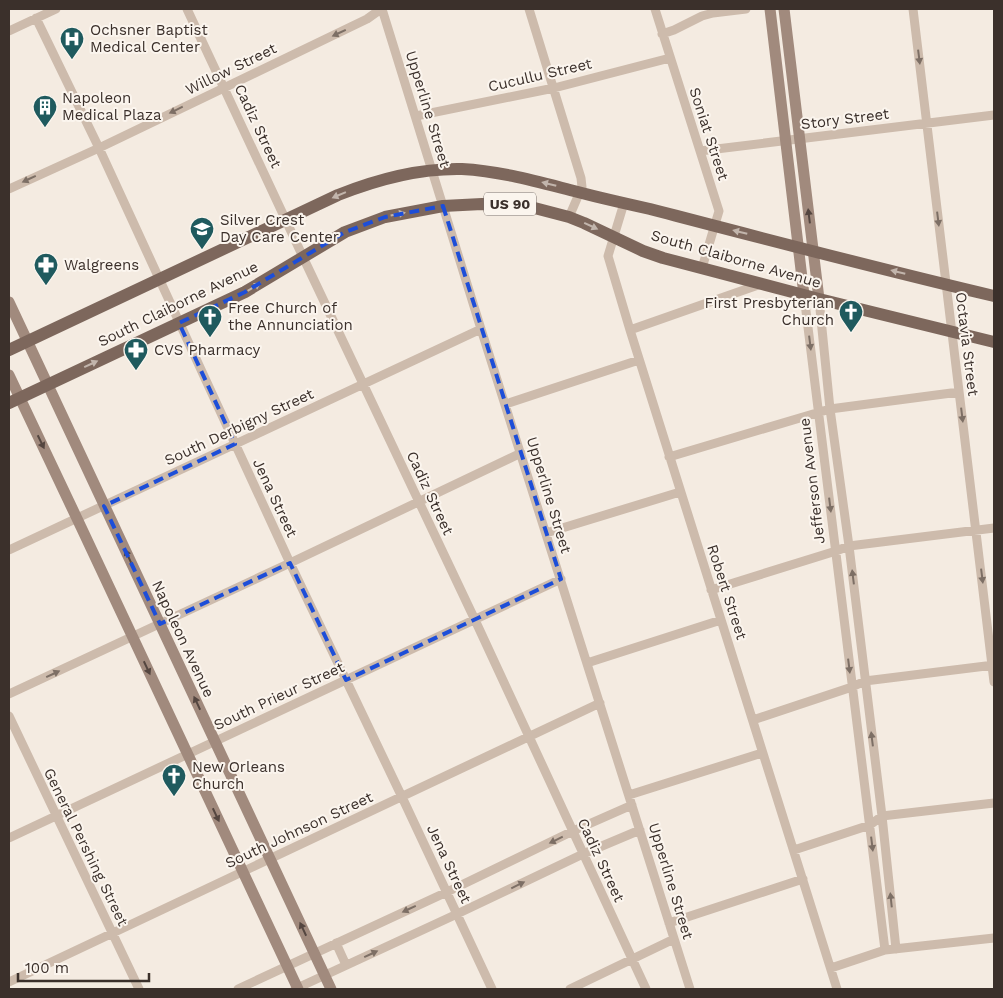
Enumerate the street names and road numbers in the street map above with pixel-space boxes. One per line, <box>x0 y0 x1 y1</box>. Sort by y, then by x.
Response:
street label: Willow Street <box>183 39 280 99</box>
street label: Upperline Street <box>402 49 454 170</box>
street label: Cucullu Street <box>486 54 594 96</box>
street label: Cadiz Street <box>231 81 286 171</box>
street label: Soniat Street <box>686 85 733 183</box>
street label: Story Street <box>800 105 891 133</box>
road number: US 90 <box>484 192 536 215</box>
street label: South Claiborne Avenue <box>649 226 823 292</box>
street label: South Claiborne Avenue <box>95 257 261 351</box>
street label: Octavia Street <box>952 291 982 398</box>
street label: South Derbigny Street <box>162 384 317 469</box>
street label: Jefferson Avenue <box>795 417 829 545</box>
street label: Upperline Street <box>523 435 575 556</box>
street label: Cadiz Street <box>403 448 458 538</box>
street label: Jena Street <box>249 456 301 541</box>
street label: Robert Street <box>703 542 751 643</box>
street label: Napoleon Avenue <box>148 578 218 700</box>
street label: South Prieur Street <box>211 658 348 734</box>
street label: General Pershing Street <box>40 765 132 929</box>
street label: South Johnson Street <box>222 788 376 872</box>
street label: Cadiz Street <box>574 815 629 905</box>
street label: Upperline Street <box>645 821 697 942</box>
street label: Jena Street <box>423 822 475 907</box>

